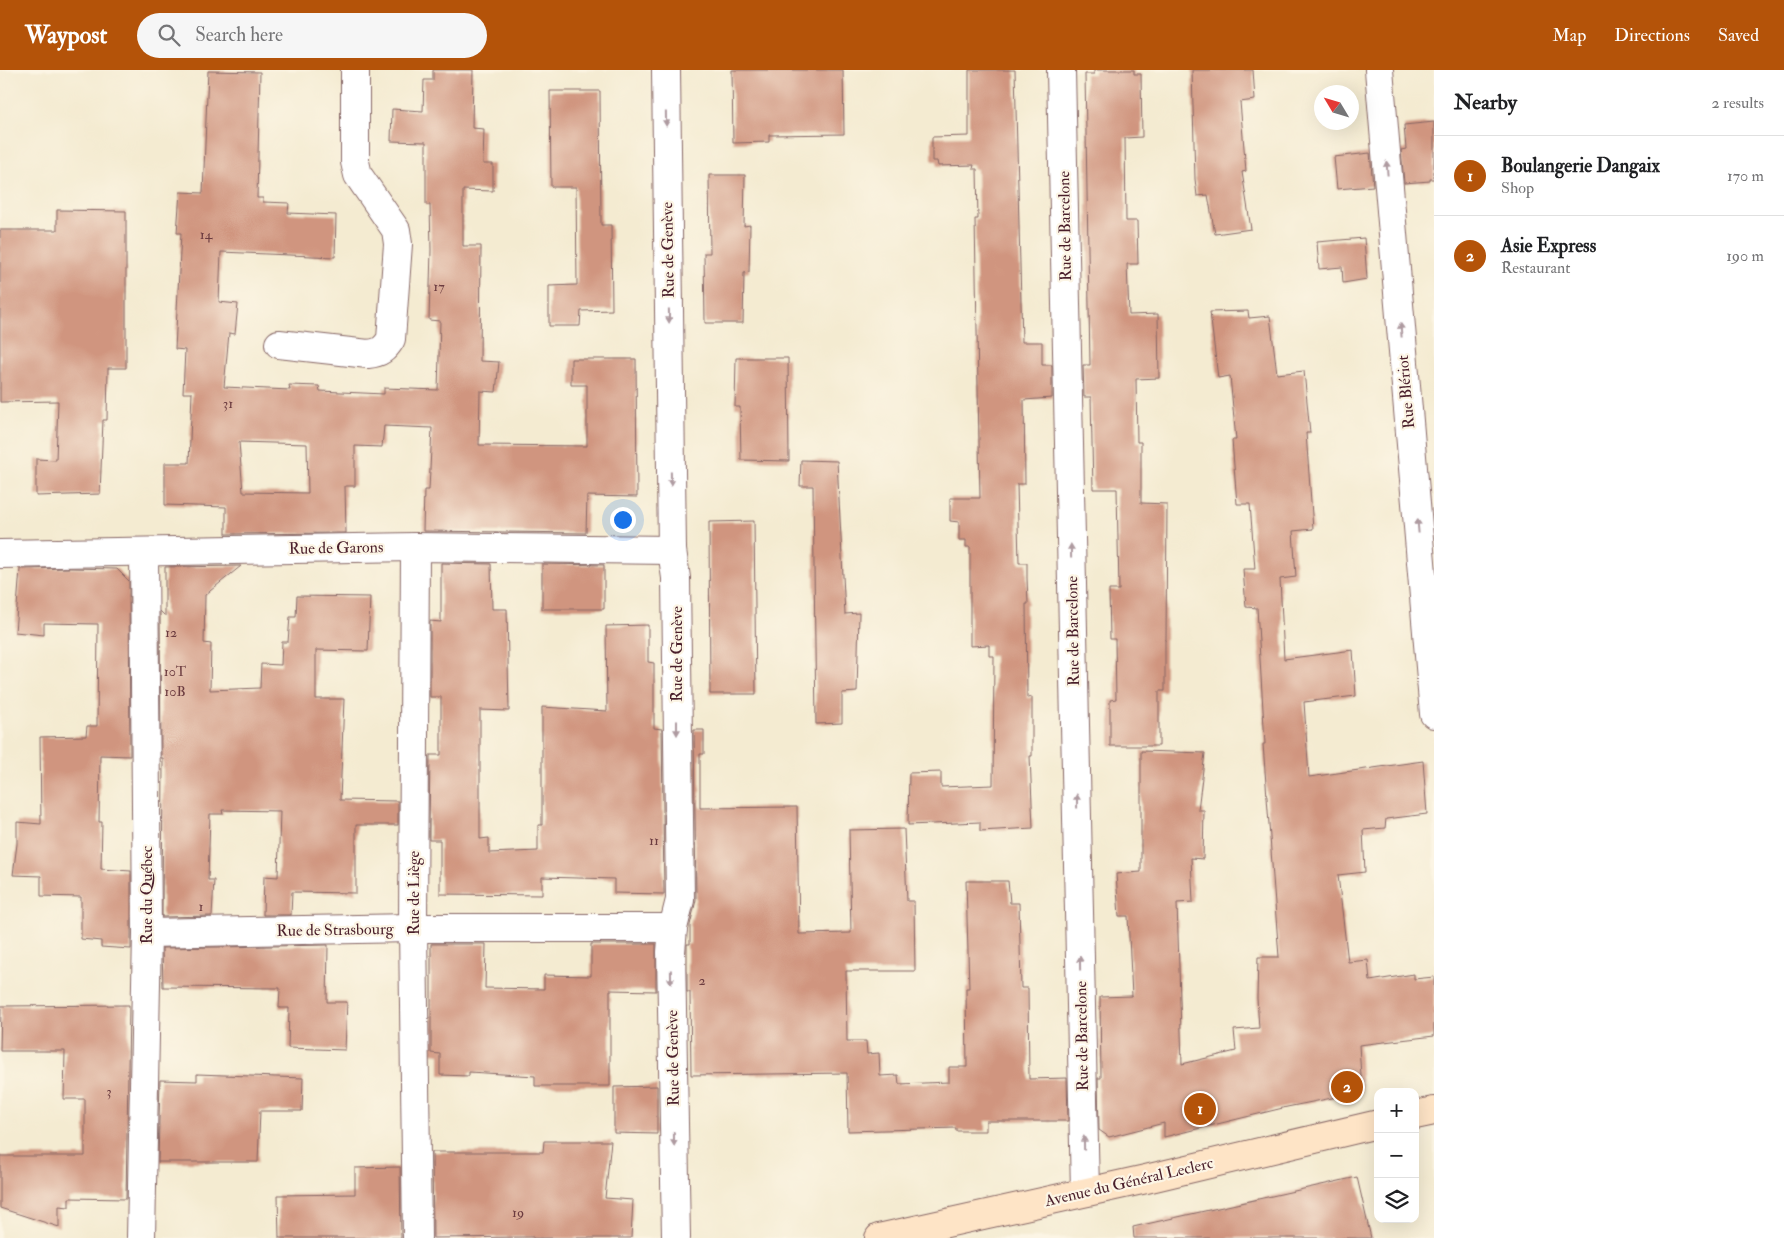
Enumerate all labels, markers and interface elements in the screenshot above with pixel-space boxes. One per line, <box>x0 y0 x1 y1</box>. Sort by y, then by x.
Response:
search box <box>137 13 487 58</box>
text: Waypost <box>25 20 107 51</box>
icon: search <box>155 21 183 49</box>
text: Search here <box>195 23 283 47</box>
text: Map <box>1553 24 1586 47</box>
text: Directions <box>1614 24 1690 47</box>
text: Saved <box>1718 24 1759 47</box>
north arrow <box>1314 85 1359 130</box>
text: Nearby <box>1454 89 1517 116</box>
text: 2 results <box>1711 93 1764 113</box>
one-way arrow <box>662 111 670 127</box>
text: Boulangerie Dangaix <box>1501 154 1660 178</box>
one-way arrow <box>1383 159 1391 175</box>
text: 1 <box>1467 166 1473 186</box>
text: 170 m <box>1727 166 1764 186</box>
street label: Rue de Barcelone <box>1054 170 1076 281</box>
text: Shop <box>1501 178 1534 198</box>
street label: Rue de Genève <box>657 201 679 298</box>
house number: 14 <box>200 226 214 243</box>
text: Asie Express <box>1501 234 1596 258</box>
text: 2 <box>1466 246 1474 266</box>
text: 190 m <box>1726 246 1764 266</box>
text: Restaurant <box>1501 258 1570 278</box>
house number: 17 <box>433 278 445 295</box>
one-way arrow <box>665 308 673 324</box>
one-way arrow <box>1397 321 1405 337</box>
street label: Rue Blériot <box>1393 354 1419 430</box>
house number: 31 <box>223 395 233 412</box>
one-way arrow <box>667 471 675 487</box>
your location <box>610 507 636 533</box>
one-way arrow <box>1414 518 1422 534</box>
street label: Rue de Garons <box>288 537 384 559</box>
one-way arrow <box>1067 542 1075 558</box>
street label: Rue de Barcelone <box>1062 575 1084 686</box>
street label: Rue de Genève <box>667 606 687 702</box>
house number: 12 <box>165 624 177 641</box>
house number: 10T <box>164 663 187 680</box>
house number: 10B <box>164 683 186 700</box>
one-way arrow <box>674 721 682 737</box>
one-way arrow <box>1073 792 1081 808</box>
house number: 11 <box>649 832 659 849</box>
street label: Rue du Québec <box>137 845 157 944</box>
street label: Rue de Liège <box>404 850 424 935</box>
house number: 1 <box>199 898 204 915</box>
street label: Rue de Strasbourg <box>276 919 395 941</box>
one-way arrow <box>1076 955 1084 971</box>
one-way arrow <box>667 969 675 985</box>
house number: 2 <box>698 972 706 989</box>
street label: Rue de Barcelone <box>1071 980 1093 1091</box>
street label: Rue de Genève <box>662 1009 684 1106</box>
pin: 2 <box>1331 1068 1363 1106</box>
house number: 3 <box>106 1083 112 1100</box>
map controls <box>1374 1088 1419 1223</box>
button: + <box>1374 1088 1419 1133</box>
pin: 1 <box>1184 1090 1216 1128</box>
one-way arrow <box>670 1131 678 1147</box>
button: − <box>1374 1133 1419 1178</box>
one-way arrow <box>1080 1135 1088 1151</box>
street label: Avenue du Général Leclerc <box>1042 1153 1216 1211</box>
button: layers <box>1374 1178 1419 1223</box>
house number: 19 <box>512 1204 524 1221</box>

